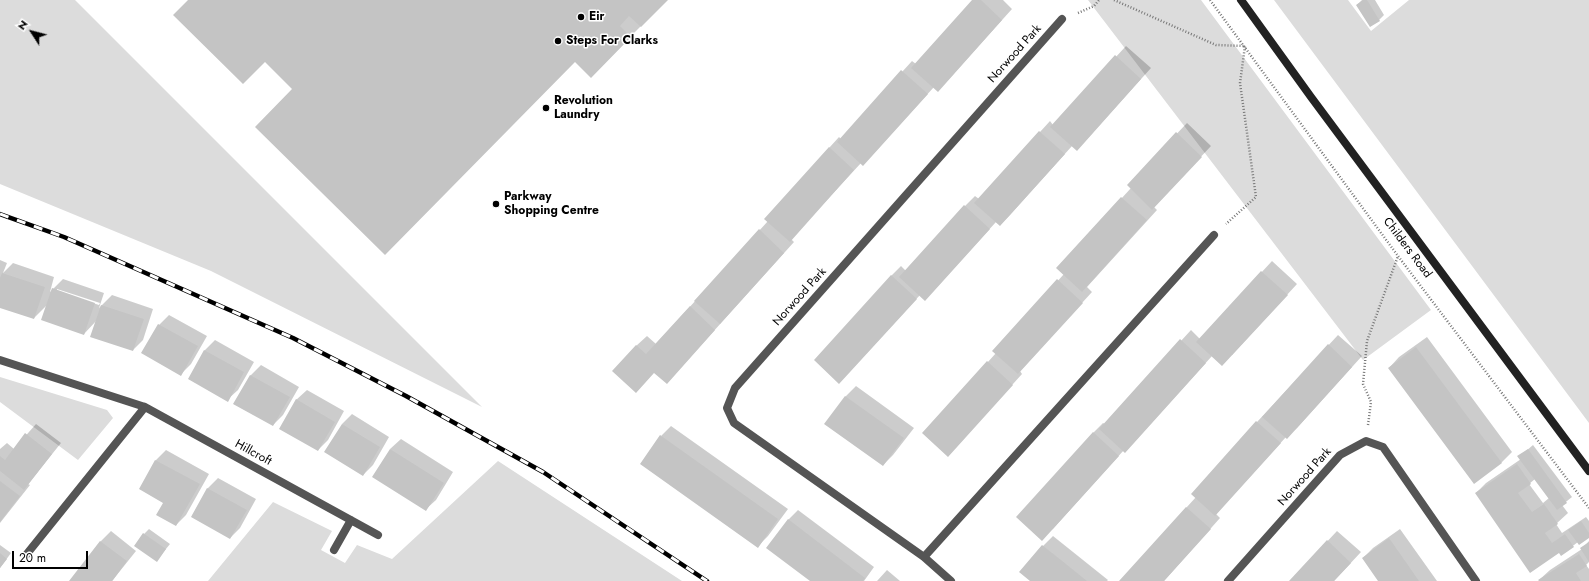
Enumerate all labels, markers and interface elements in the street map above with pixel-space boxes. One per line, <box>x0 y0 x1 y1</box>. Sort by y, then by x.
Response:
place label: Eir <box>589 10 604 24</box>
north arrow <box>12 12 52 52</box>
marker: Eir <box>576 12 586 22</box>
text: N <box>13 17 31 33</box>
street label: Norwood Park <box>985 22 1045 86</box>
place label: Steps For Clarks <box>566 34 658 48</box>
marker: Steps For Clarks <box>553 36 563 46</box>
place label: Revolution Laundry <box>554 94 613 122</box>
marker: Revolution Laundry <box>541 103 551 113</box>
place label: Parkway Shopping Centre <box>504 190 599 218</box>
marker: Parkway Shopping Centre <box>491 199 501 209</box>
street label: Childers Road <box>1380 215 1434 281</box>
street label: Norwood Park <box>770 265 830 329</box>
street label: Hillcroft <box>232 437 274 469</box>
street label: Norwood Park <box>1275 445 1335 509</box>
scale bar <box>14 543 90 569</box>
text: 20 m <box>19 549 46 567</box>

